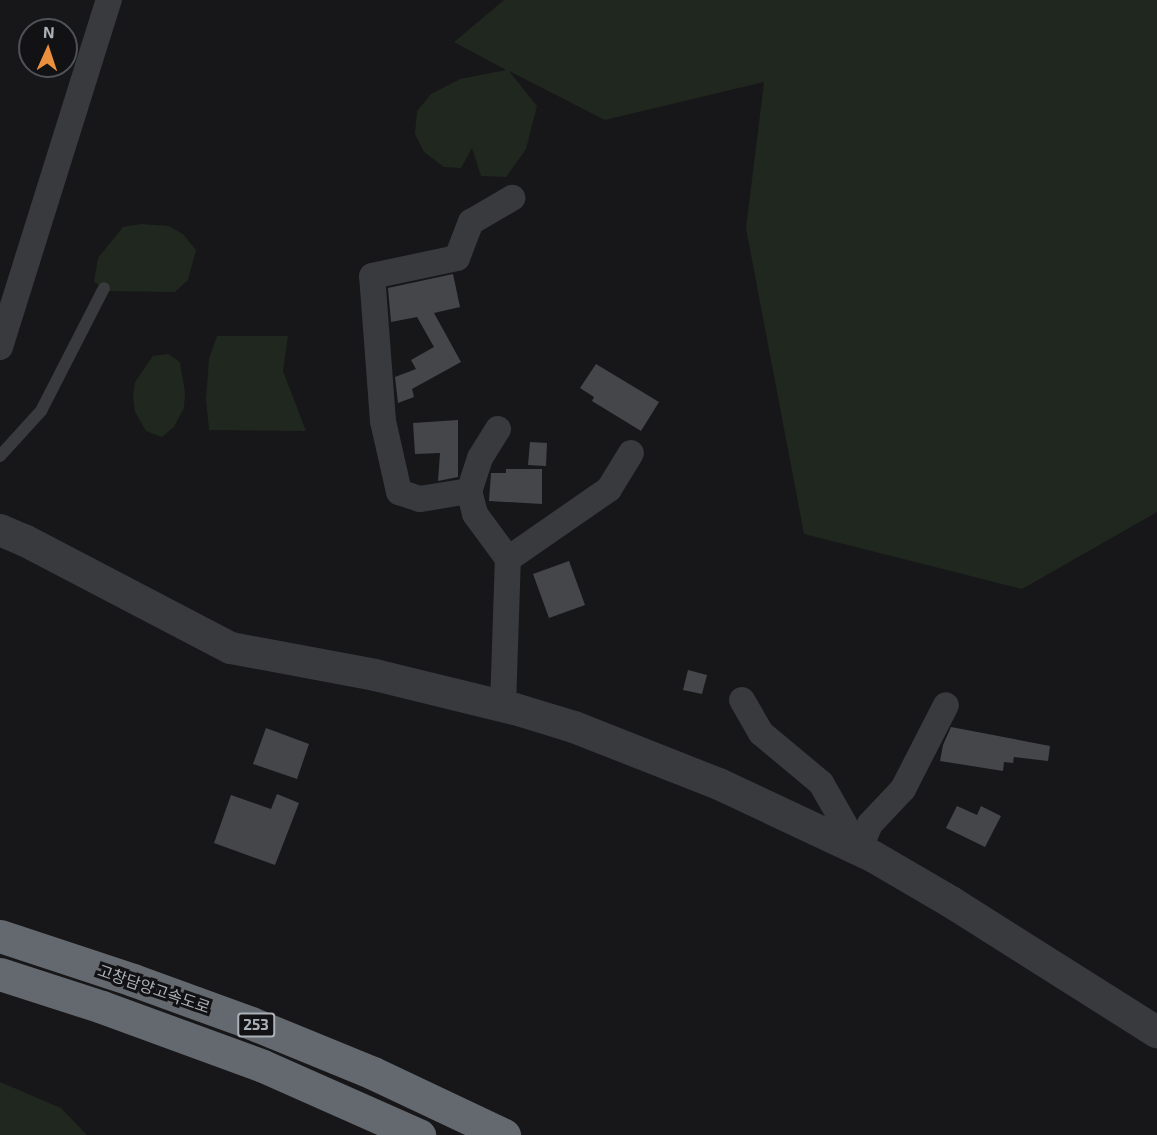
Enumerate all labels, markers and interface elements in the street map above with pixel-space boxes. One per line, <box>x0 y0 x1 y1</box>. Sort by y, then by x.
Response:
north arrow <box>18 18 78 78</box>
text: N <box>43 22 55 41</box>
street label: 고창담양고속도로 <box>95 961 213 1017</box>
road number: 253 <box>236 1013 276 1037</box>

